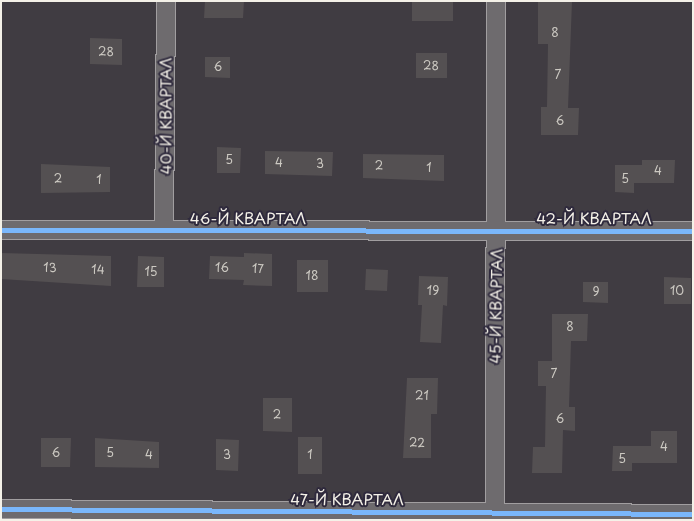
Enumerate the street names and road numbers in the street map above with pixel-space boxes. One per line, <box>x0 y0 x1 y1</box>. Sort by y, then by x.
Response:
street label: 40-Й КВАРТАЛ <box>156 58 174 174</box>
street label: 46-Й КВАРТАЛ <box>190 209 306 227</box>
street label: 42-Й КВАРТАЛ <box>536 209 652 227</box>
street label: 45-Й КВАРТАЛ <box>485 248 505 364</box>
street label: 47-Й КВАРТАЛ <box>290 490 404 508</box>

